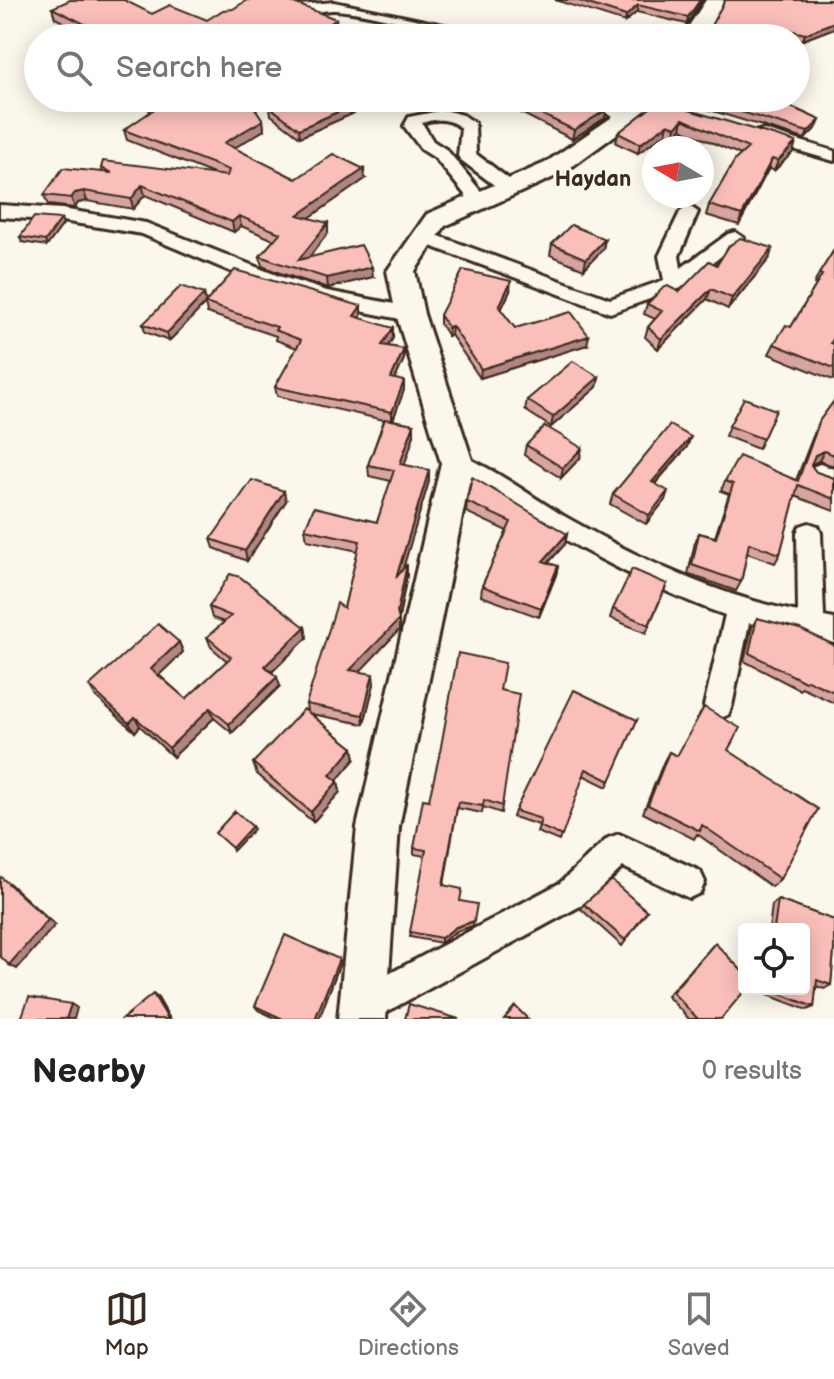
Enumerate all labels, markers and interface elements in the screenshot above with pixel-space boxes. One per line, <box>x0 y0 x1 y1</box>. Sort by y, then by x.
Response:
search box <box>24 24 810 112</box>
icon: search <box>52 46 96 90</box>
text: Search here <box>116 50 282 86</box>
north arrow <box>642 136 714 208</box>
district label: Haydan <box>555 166 631 193</box>
map controls <box>738 923 810 995</box>
button: locate <box>738 923 810 995</box>
text: Nearby <box>32 1051 146 1092</box>
text: 0 results <box>702 1056 802 1087</box>
tab: Map <box>104 1287 149 1362</box>
tab: Directions <box>358 1287 459 1362</box>
tab: Saved <box>668 1287 730 1362</box>

